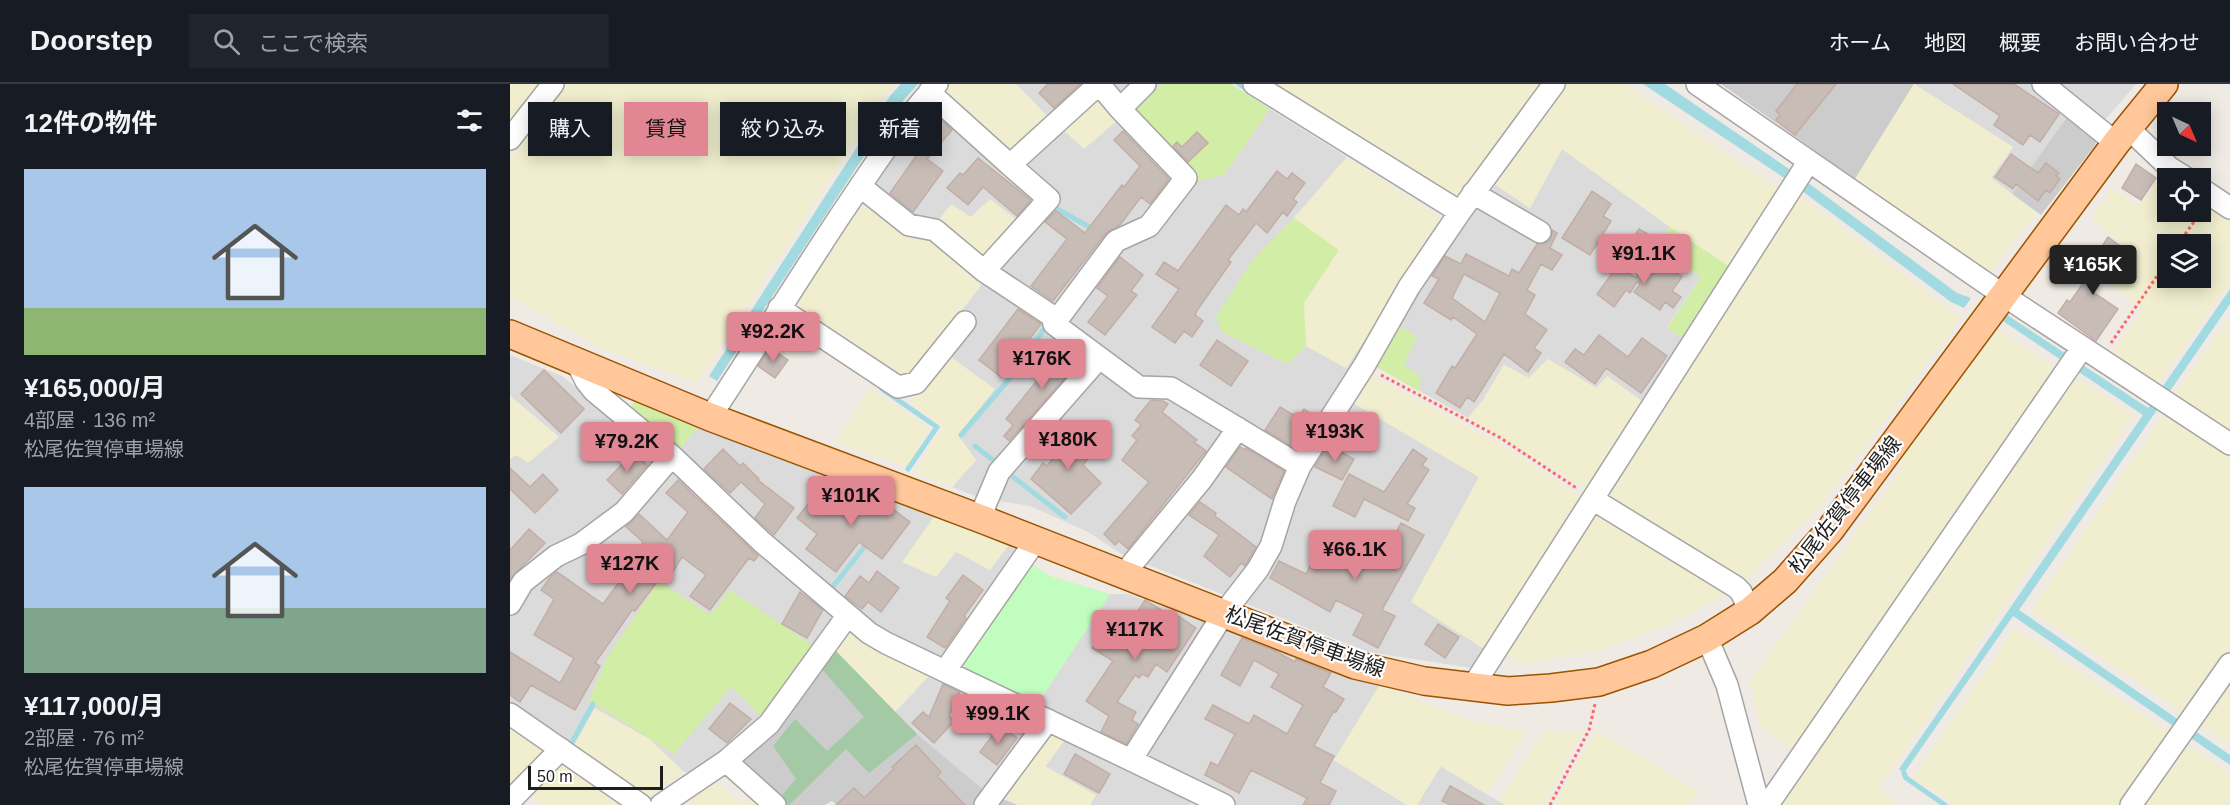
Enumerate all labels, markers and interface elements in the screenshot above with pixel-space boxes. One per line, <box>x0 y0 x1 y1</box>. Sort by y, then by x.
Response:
search box <box>189 14 609 68</box>
text: Doorstep <box>30 25 153 56</box>
icon: search <box>210 25 243 58</box>
text: ここで検索 <box>258 31 368 56</box>
text: ホーム <box>1829 31 1891 54</box>
text: 地図 <box>1924 31 1966 54</box>
text: 概要 <box>1999 31 2041 54</box>
text: お問い合わせ <box>2074 31 2200 54</box>
chip: 購入 <box>528 102 612 156</box>
chip: 賃貸 <box>624 102 708 156</box>
chip: 絞り込み <box>720 102 846 156</box>
chip: 新着 <box>858 102 942 156</box>
north arrow <box>2157 102 2211 156</box>
map controls <box>2157 102 2211 288</box>
icon: filters <box>453 104 486 137</box>
text: 12件の物件 <box>24 108 157 138</box>
button: locate <box>2157 168 2211 222</box>
icon: home <box>201 208 309 316</box>
pin: ¥91.1K <box>1595 234 1693 285</box>
button: layers <box>2157 234 2211 288</box>
text: ¥91.1K <box>1612 242 1676 264</box>
pin: ¥165K <box>2051 245 2135 296</box>
text: ¥165K <box>2064 253 2122 275</box>
pin: ¥92.2K <box>724 312 822 363</box>
text: ¥92.2K <box>741 320 805 342</box>
pin: ¥176K <box>1000 339 1084 390</box>
text: ¥176K <box>1013 347 1071 369</box>
text: ¥165,000/月 <box>24 373 166 403</box>
text: 4部屋 · 136 m² <box>24 409 155 431</box>
pin: ¥193K <box>1293 412 1377 463</box>
pin: ¥180K <box>1026 420 1110 471</box>
text: ¥193K <box>1306 420 1364 442</box>
pin: ¥79.2K <box>578 422 676 473</box>
text: ¥180K <box>1039 428 1097 450</box>
text: ¥79.2K <box>595 430 659 452</box>
street label: 松尾佐賀停車場線 <box>1784 431 1905 578</box>
text: 松尾佐賀停車場線 <box>24 438 184 460</box>
pin: ¥101K <box>809 476 893 527</box>
text: ¥101K <box>822 484 880 506</box>
icon: home <box>201 526 309 634</box>
pin: ¥66.1K <box>1306 530 1404 581</box>
text: ¥66.1K <box>1323 538 1387 560</box>
pin: ¥127K <box>588 544 672 595</box>
text: ¥127K <box>601 552 659 574</box>
street label: 松尾佐賀停車場線 <box>1222 602 1388 681</box>
pin: ¥117K <box>1093 610 1177 661</box>
text: ¥117K <box>1106 618 1164 640</box>
text: ¥117,000/月 <box>24 691 164 721</box>
pin: ¥99.1K <box>949 694 1047 745</box>
text: ¥99.1K <box>966 702 1030 724</box>
text: 2部屋 · 76 m² <box>24 727 144 749</box>
text: 松尾佐賀停車場線 <box>24 756 184 778</box>
scale bar <box>528 763 663 790</box>
text: 50 m <box>537 768 573 785</box>

